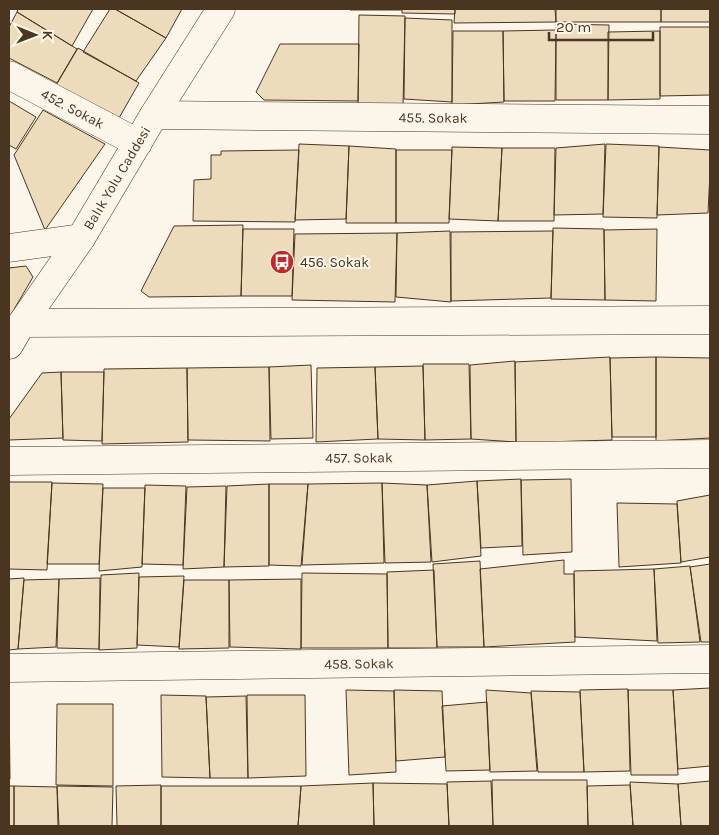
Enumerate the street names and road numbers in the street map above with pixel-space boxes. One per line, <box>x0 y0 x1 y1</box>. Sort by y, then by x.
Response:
street label: 452. Sokak <box>38 85 107 133</box>
street label: 455. Sokak <box>398 109 468 127</box>
street label: Balık Yolu Caddesi <box>80 123 154 233</box>
street label: 457. Sokak <box>325 449 393 467</box>
street label: 458. Sokak <box>324 655 394 673</box>

